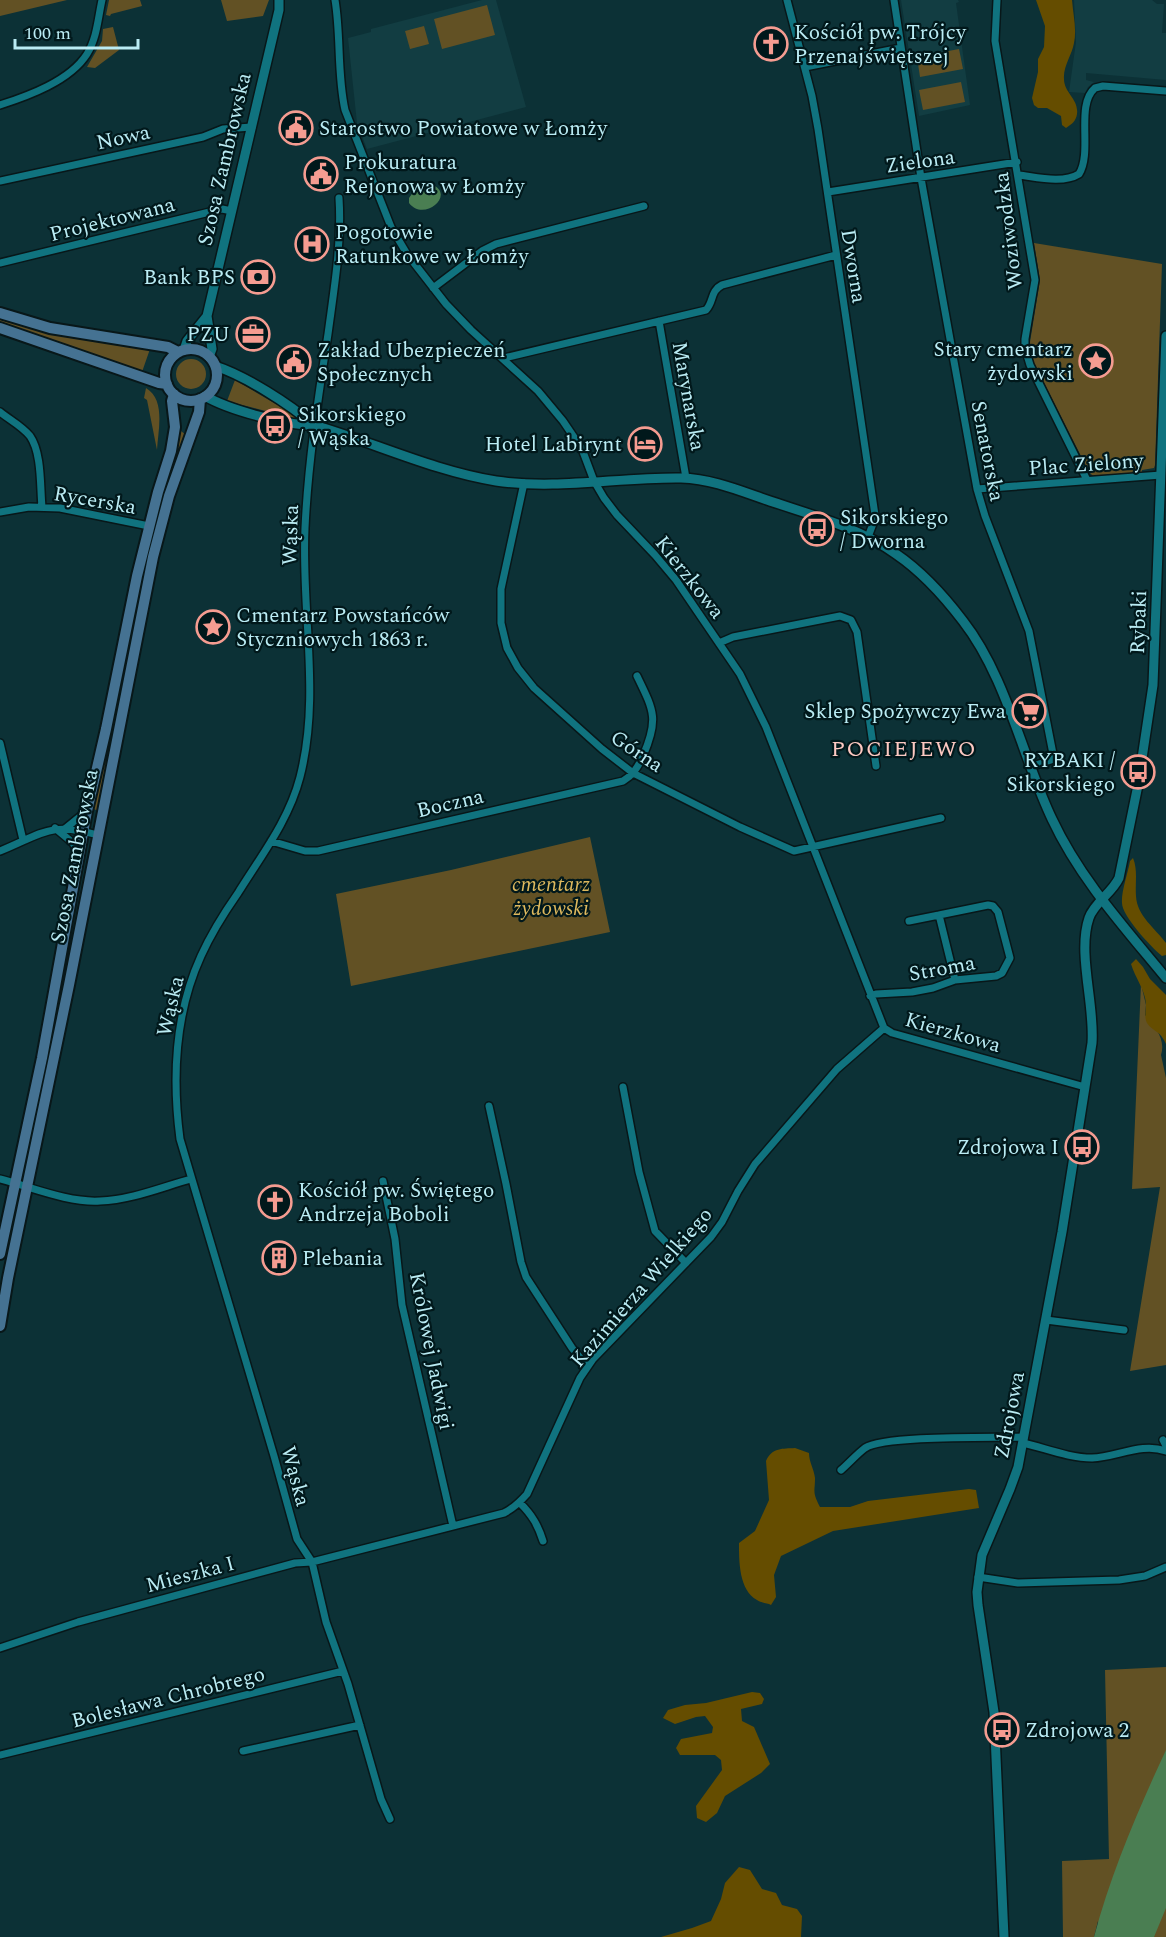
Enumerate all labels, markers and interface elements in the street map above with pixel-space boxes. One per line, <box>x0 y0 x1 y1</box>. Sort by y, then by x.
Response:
scale bar <box>15 12 138 50</box>
place label: Kościół pw. Trójcy Przenajświętszej <box>794 17 967 73</box>
text: 100 m <box>24 20 71 47</box>
church icon: Kościół pw. Trójcy Przenajświętszej <box>753 26 789 62</box>
street label: Szosa Zambrowska <box>189 69 261 249</box>
public building icon: Starostwo Powiatowe w Łomży <box>278 110 314 146</box>
place label: Starostwo Powiatowe w Łomży <box>319 113 608 145</box>
street label: Nowa <box>93 117 154 159</box>
street label: Zielona <box>883 141 958 183</box>
place label: Prokuratura Rejonowa w Łomży <box>344 147 526 203</box>
public building icon: Prokuratura Rejonowa w Łomży <box>303 156 339 192</box>
street label: Woziwodzka <box>986 169 1032 292</box>
street label: Projektowana <box>46 189 179 251</box>
place label: Pogotowie Ratunkowe w Łomży <box>335 217 529 273</box>
hospital icon: Pogotowie Ratunkowe w Łomży <box>294 226 330 262</box>
street label: Dworna <box>831 227 875 306</box>
bank icon: Bank BPS <box>240 259 276 295</box>
place label: Bank BPS <box>143 262 235 294</box>
office icon: PZU <box>235 316 271 352</box>
place label: PZU <box>186 319 230 351</box>
place label: Stary cmentarz żydowski <box>934 334 1073 390</box>
place label: Zakład Ubezpieczeń Społecznych <box>317 335 505 391</box>
street label: Marynarska <box>663 339 713 454</box>
place icon: Stary cmentarz żydowski <box>1078 343 1114 379</box>
public building icon: Zakład Ubezpieczeń Społecznych <box>276 344 312 380</box>
street label: Senatorska <box>962 398 1013 505</box>
place label: Sikorskiego / Wąska <box>298 399 406 455</box>
bus stop icon: Sikorskiego / Wąska <box>257 408 293 444</box>
hotel icon: Hotel Labirynt <box>627 426 663 462</box>
place label: Hotel Labirynt <box>485 429 622 461</box>
street label: Plac Zielony <box>1028 445 1145 485</box>
street label: Rycerska <box>51 478 139 524</box>
place label: Sikorskiego / Dworna <box>840 502 948 558</box>
street label: Wąska <box>274 503 308 566</box>
bus stop icon: Sikorskiego / Dworna <box>799 511 835 547</box>
street label: Kierzkowa <box>646 529 733 627</box>
street label: Rybaki <box>1122 590 1156 655</box>
place label: Cmentarz Powstańców Styczniowych 1863 r. <box>236 600 450 656</box>
place icon: Cmentarz Powstańców Styczniowych 1863 r. <box>195 609 231 645</box>
supermarket icon: Sklep Spożywczy Ewa <box>1011 693 1047 729</box>
place label: Sklep Spożywczy Ewa <box>804 696 1007 728</box>
street label: Górna <box>603 722 670 782</box>
district label: POCIEJEWO <box>831 733 977 766</box>
place label: RYBAKI / Sikorskiego <box>1007 745 1116 801</box>
bus stop icon: RYBAKI / Sikorskiego <box>1120 754 1156 790</box>
street label: Szosa Zambrowska <box>42 766 108 946</box>
street label: Boczna <box>413 781 488 827</box>
park label: cmentarz żydowski <box>512 869 590 925</box>
street label: Stroma <box>906 947 979 991</box>
street label: Wąska <box>149 972 194 1040</box>
street label: Kierzkowa <box>901 1004 1005 1062</box>
bus stop icon: Zdrojowa I <box>1064 1129 1100 1165</box>
place label: Zdrojowa I <box>957 1132 1059 1164</box>
place label: Kościół pw. Świętego Andrzeja Boboli <box>298 1175 494 1231</box>
church icon: Kościół pw. Świętego Andrzeja Boboli <box>257 1184 293 1220</box>
street label: Kazimierza Wielkiego <box>563 1200 721 1375</box>
building icon: Plebania <box>261 1240 297 1276</box>
place label: Plebania <box>302 1243 384 1275</box>
street label: Królowej Jadwigi <box>400 1270 462 1433</box>
street label: Zdrojowa <box>986 1368 1034 1462</box>
street label: Wąska <box>272 1443 319 1511</box>
street label: Mieszka I <box>142 1548 238 1602</box>
street label: Bolesława Chrobrego <box>68 1658 268 1738</box>
bus stop icon: Zdrojowa 2 <box>984 1712 1020 1748</box>
place label: Zdrojowa 2 <box>1025 1715 1129 1747</box>

